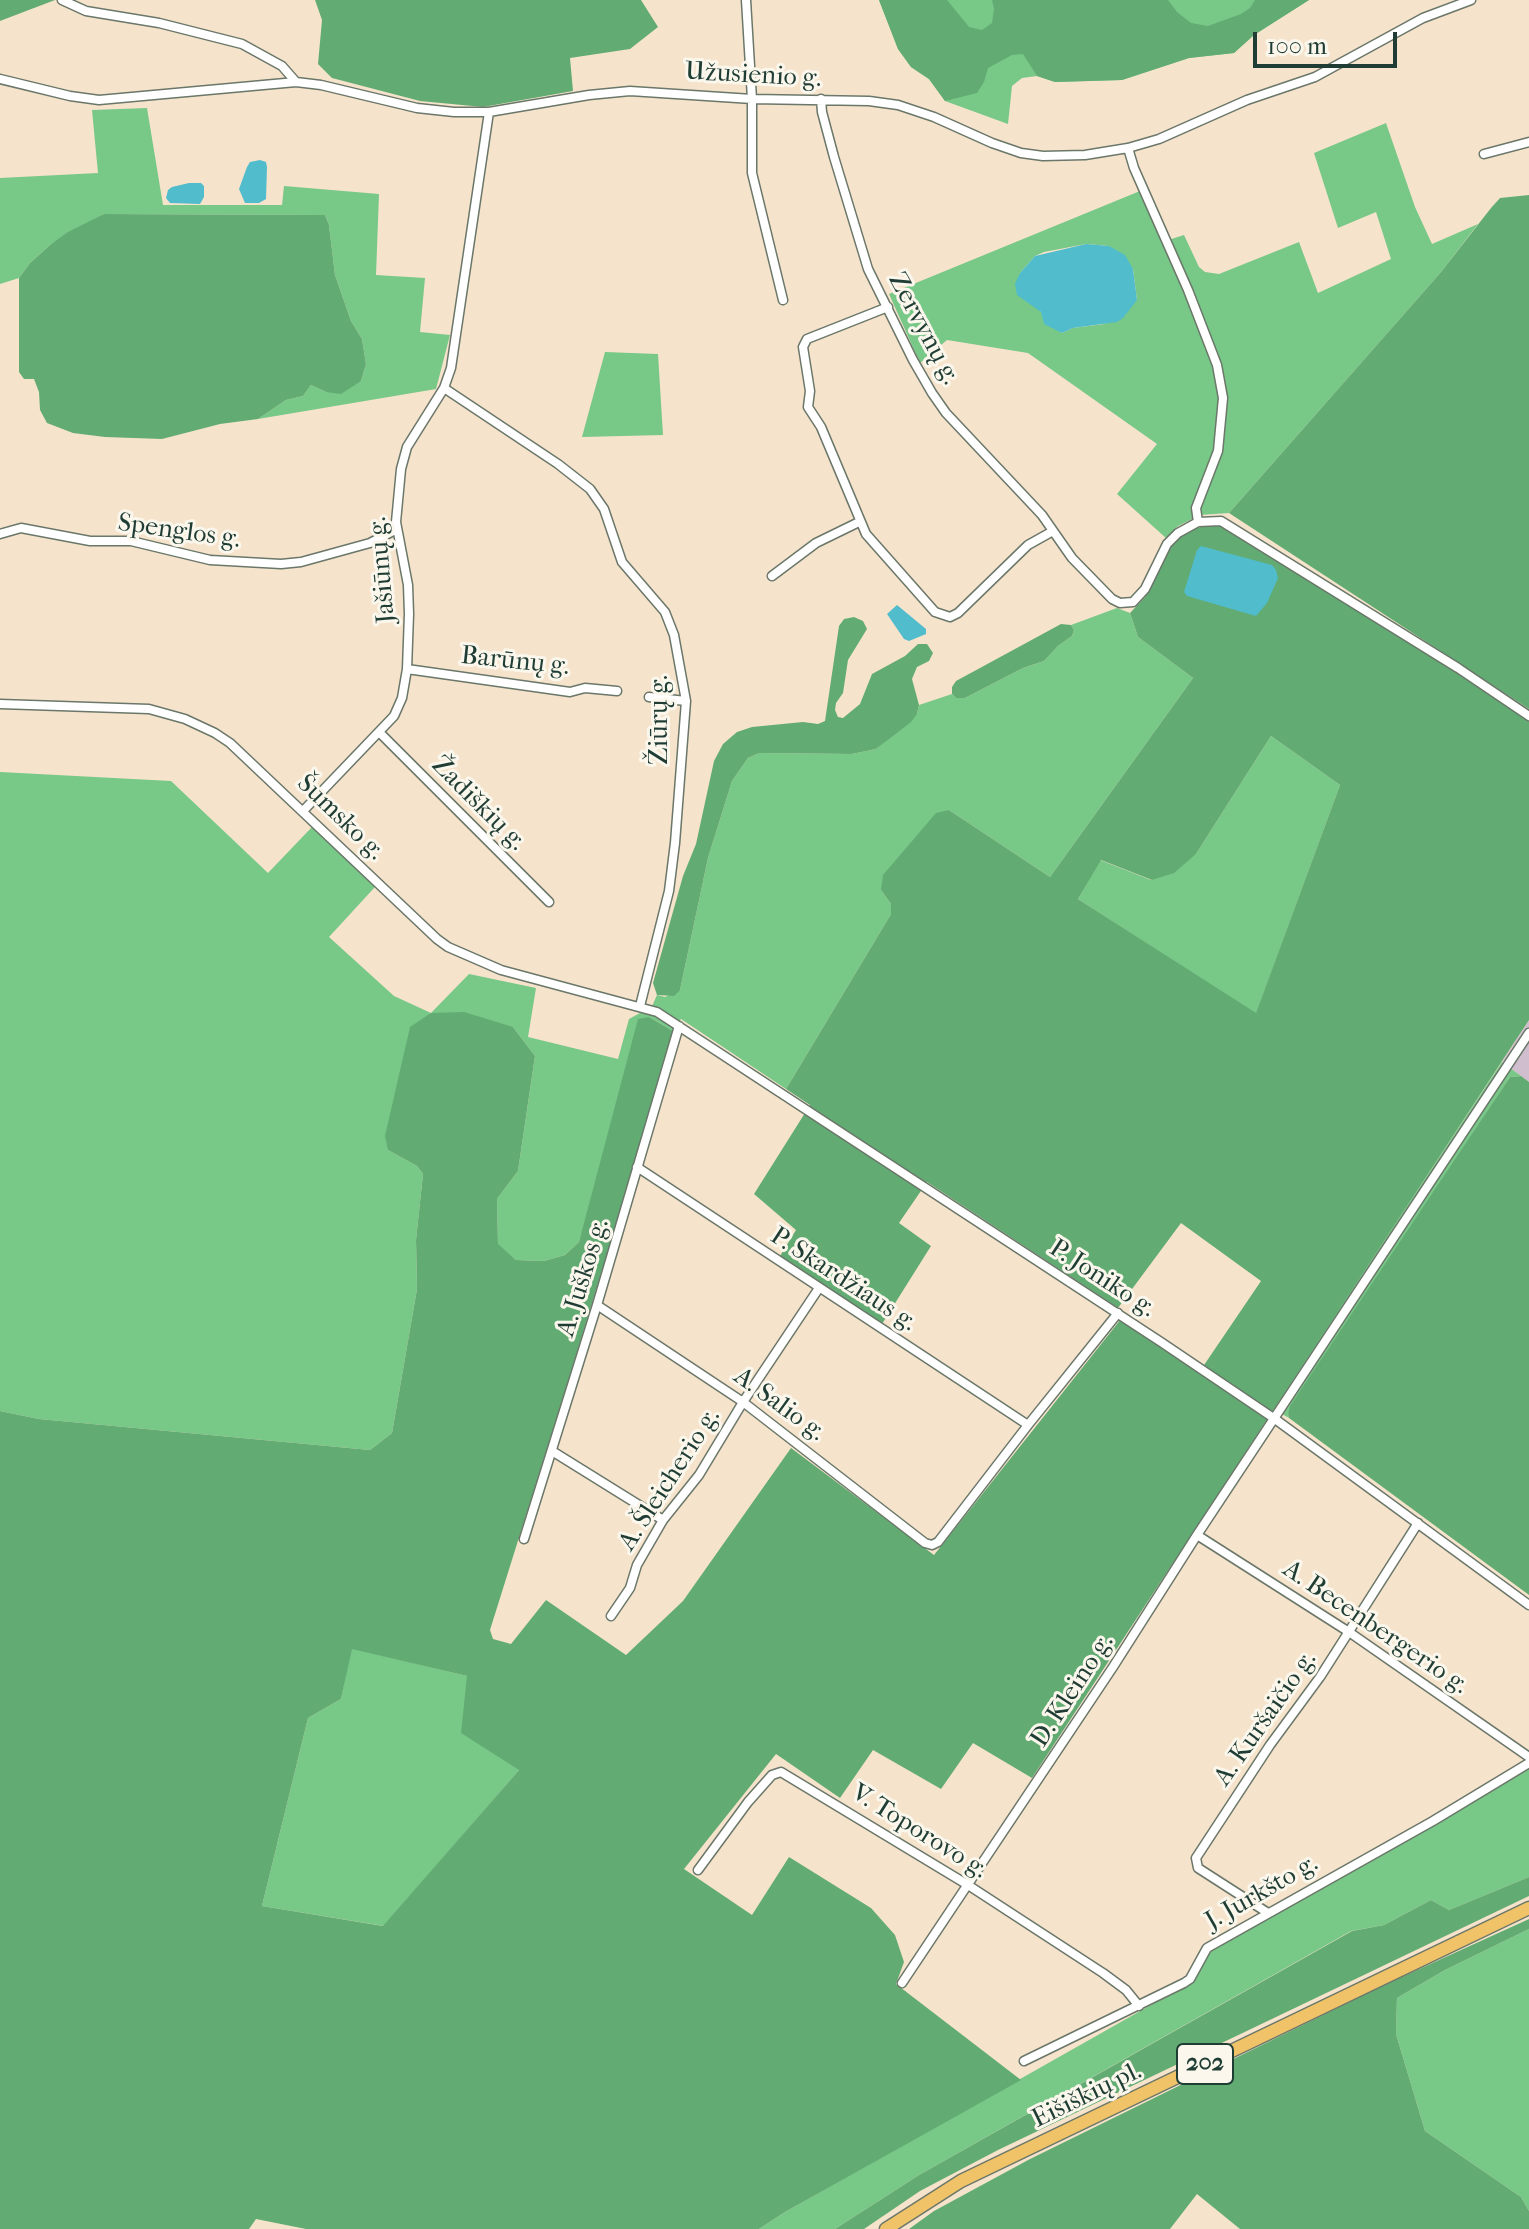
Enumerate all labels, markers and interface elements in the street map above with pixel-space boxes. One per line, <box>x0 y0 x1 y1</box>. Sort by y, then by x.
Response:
scale bar <box>1257 16 1401 66</box>
text: 100 m <box>1267 32 1327 60</box>
street label: Užusienio g. <box>684 57 822 95</box>
street label: Zervynų g. <box>881 268 965 390</box>
street label: Spenglos g. <box>116 508 242 556</box>
street label: Jašiūnų g. <box>363 515 403 625</box>
street label: Barūnų g. <box>459 641 571 683</box>
street label: Žiūrų g. <box>645 675 677 765</box>
street label: Žadiškių g. <box>424 750 532 858</box>
street label: Šumsko g. <box>290 769 390 867</box>
street label: A. Juškos g. <box>551 1215 617 1341</box>
street label: P. Skardžiaus g. <box>764 1221 922 1339</box>
street label: P. Joniko g. <box>1043 1233 1161 1325</box>
street label: A. Salio g. <box>727 1361 831 1449</box>
street label: A. Šleicherio g. <box>612 1403 728 1557</box>
street label: A. Becenbergerio g. <box>1276 1554 1474 1702</box>
street label: D. Kleino g. <box>1025 1629 1121 1753</box>
street label: A. Kuršaičio g. <box>1208 1645 1324 1793</box>
street label: V. Toporovo g. <box>845 1778 993 1886</box>
street label: J. Jurkšto g. <box>1200 1848 1324 1938</box>
road number: 202 <box>1177 2044 1233 2084</box>
street label: Eišiškių pl. <box>1027 2056 1147 2136</box>

